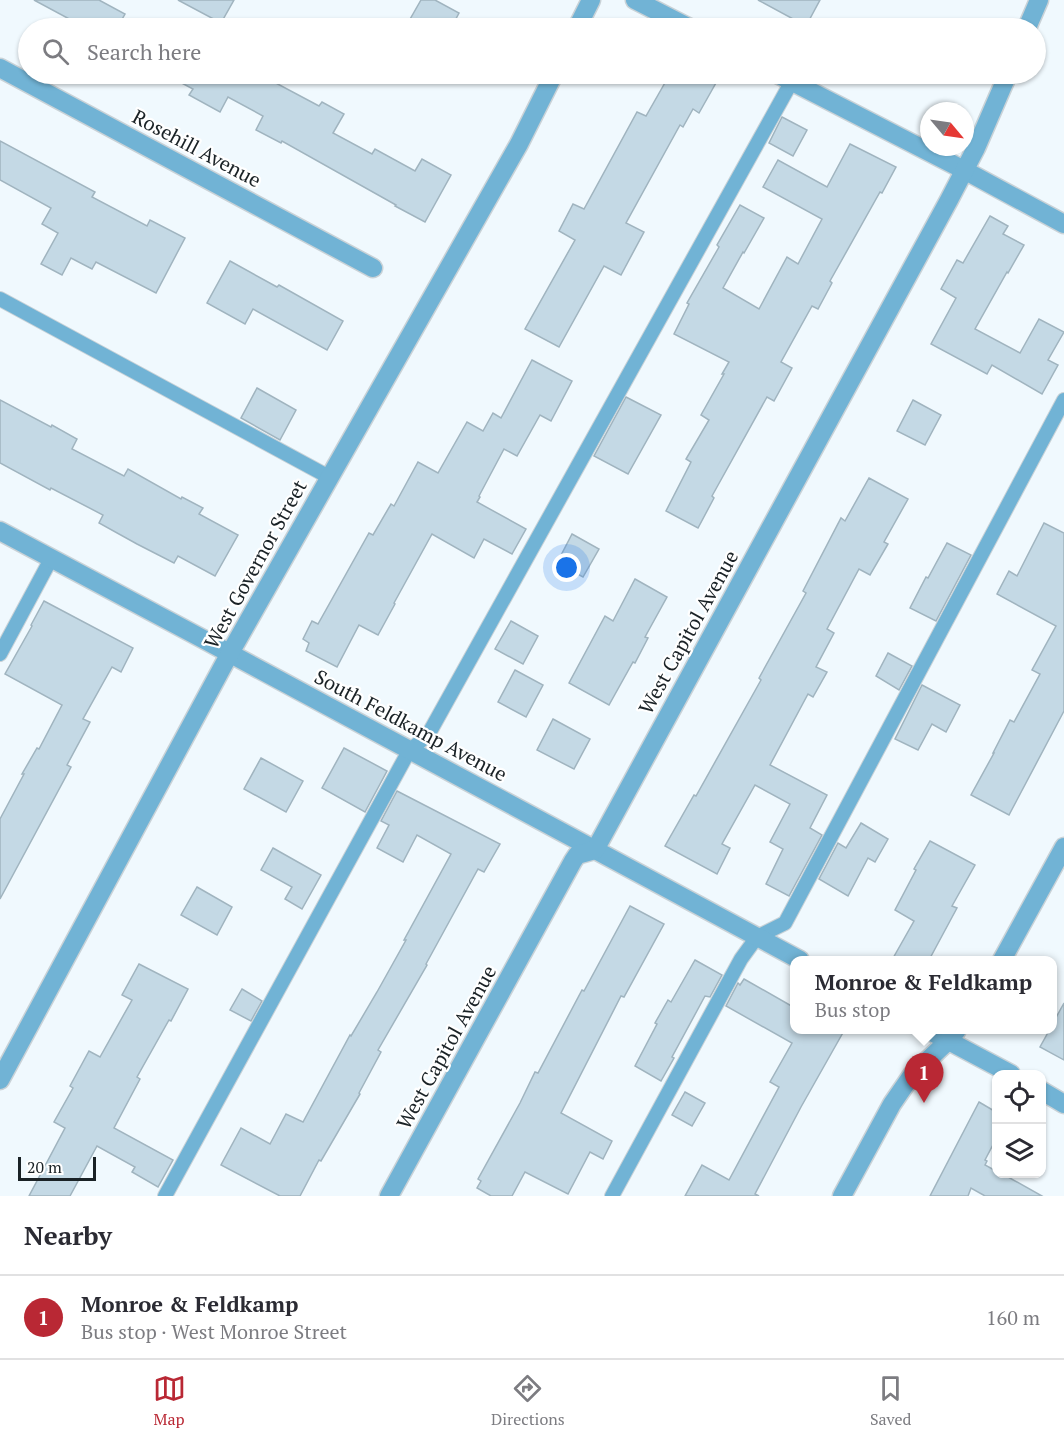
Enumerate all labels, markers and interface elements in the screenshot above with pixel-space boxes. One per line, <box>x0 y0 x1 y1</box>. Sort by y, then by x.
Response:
search box <box>18 18 1046 84</box>
icon: search <box>39 35 72 68</box>
text: Search here <box>87 37 201 66</box>
north arrow <box>920 102 974 156</box>
street label: Rosehill Avenue <box>128 103 266 193</box>
street label: West Governor Street <box>197 474 313 653</box>
street label: West Capitol Avenue <box>632 545 744 719</box>
your location <box>552 553 581 582</box>
street label: South Feldkamp Avenue <box>310 663 512 787</box>
popup <box>790 956 1057 1034</box>
street label: West Capitol Avenue <box>390 960 502 1134</box>
text: Monroe & Feldkamp <box>815 967 1032 996</box>
text: Bus stop <box>815 996 891 1023</box>
pin: 1 <box>904 1054 944 1103</box>
map controls <box>992 1070 1046 1178</box>
button: locate <box>992 1070 1046 1124</box>
button: layers <box>992 1124 1046 1178</box>
scale bar <box>18 1154 96 1182</box>
text: 20 m <box>27 1156 62 1178</box>
text: Nearby <box>24 1218 112 1252</box>
text: Monroe & Feldkamp <box>81 1289 298 1318</box>
text: 1 <box>38 1304 49 1331</box>
text: 160 m <box>986 1304 1040 1331</box>
text: Bus stop · West Monroe Street <box>81 1318 347 1345</box>
tab: Map <box>153 1372 186 1430</box>
tab: Directions <box>491 1372 565 1430</box>
tab: Saved <box>870 1372 911 1430</box>

